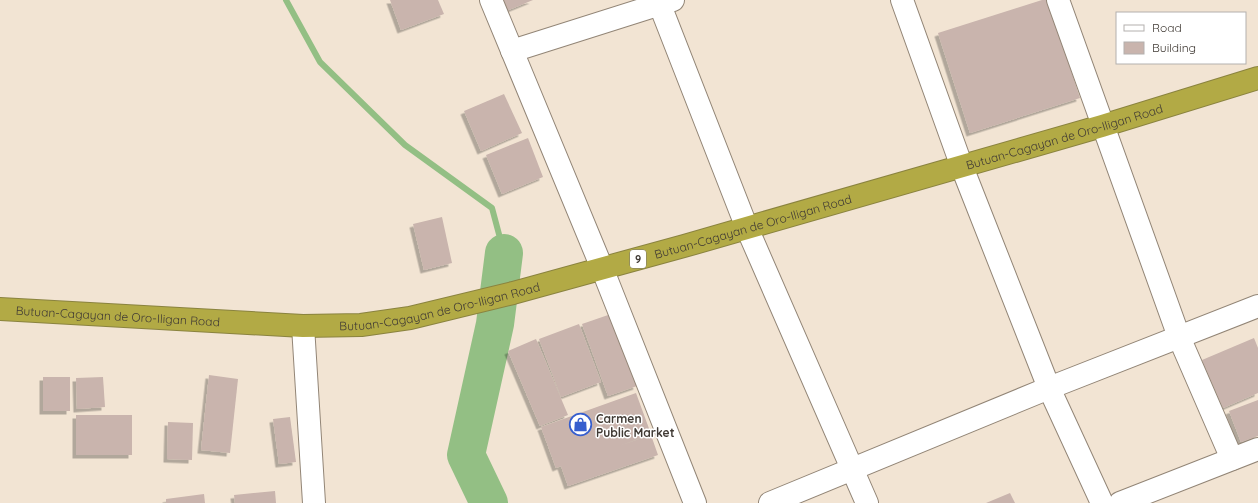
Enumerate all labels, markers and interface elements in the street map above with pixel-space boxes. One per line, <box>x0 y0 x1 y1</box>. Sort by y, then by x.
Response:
legend <box>1116 12 1246 64</box>
text: Road <box>1152 20 1182 35</box>
text: Building <box>1152 40 1196 55</box>
street label: Butuan-Cagayan de Oro-Iligan Road <box>964 100 1164 172</box>
street label: Butuan-Cagayan de Oro-Iligan Road <box>653 191 853 261</box>
road number: 9 <box>630 250 646 268</box>
street label: Butuan-Cagayan de Oro-Iligan Road <box>339 279 541 333</box>
street label: Butuan-Cagayan de Oro-Iligan Road <box>15 302 220 329</box>
place label: Carmen Public Market <box>596 411 675 440</box>
shop icon: Carmen Public Market <box>567 412 593 438</box>

